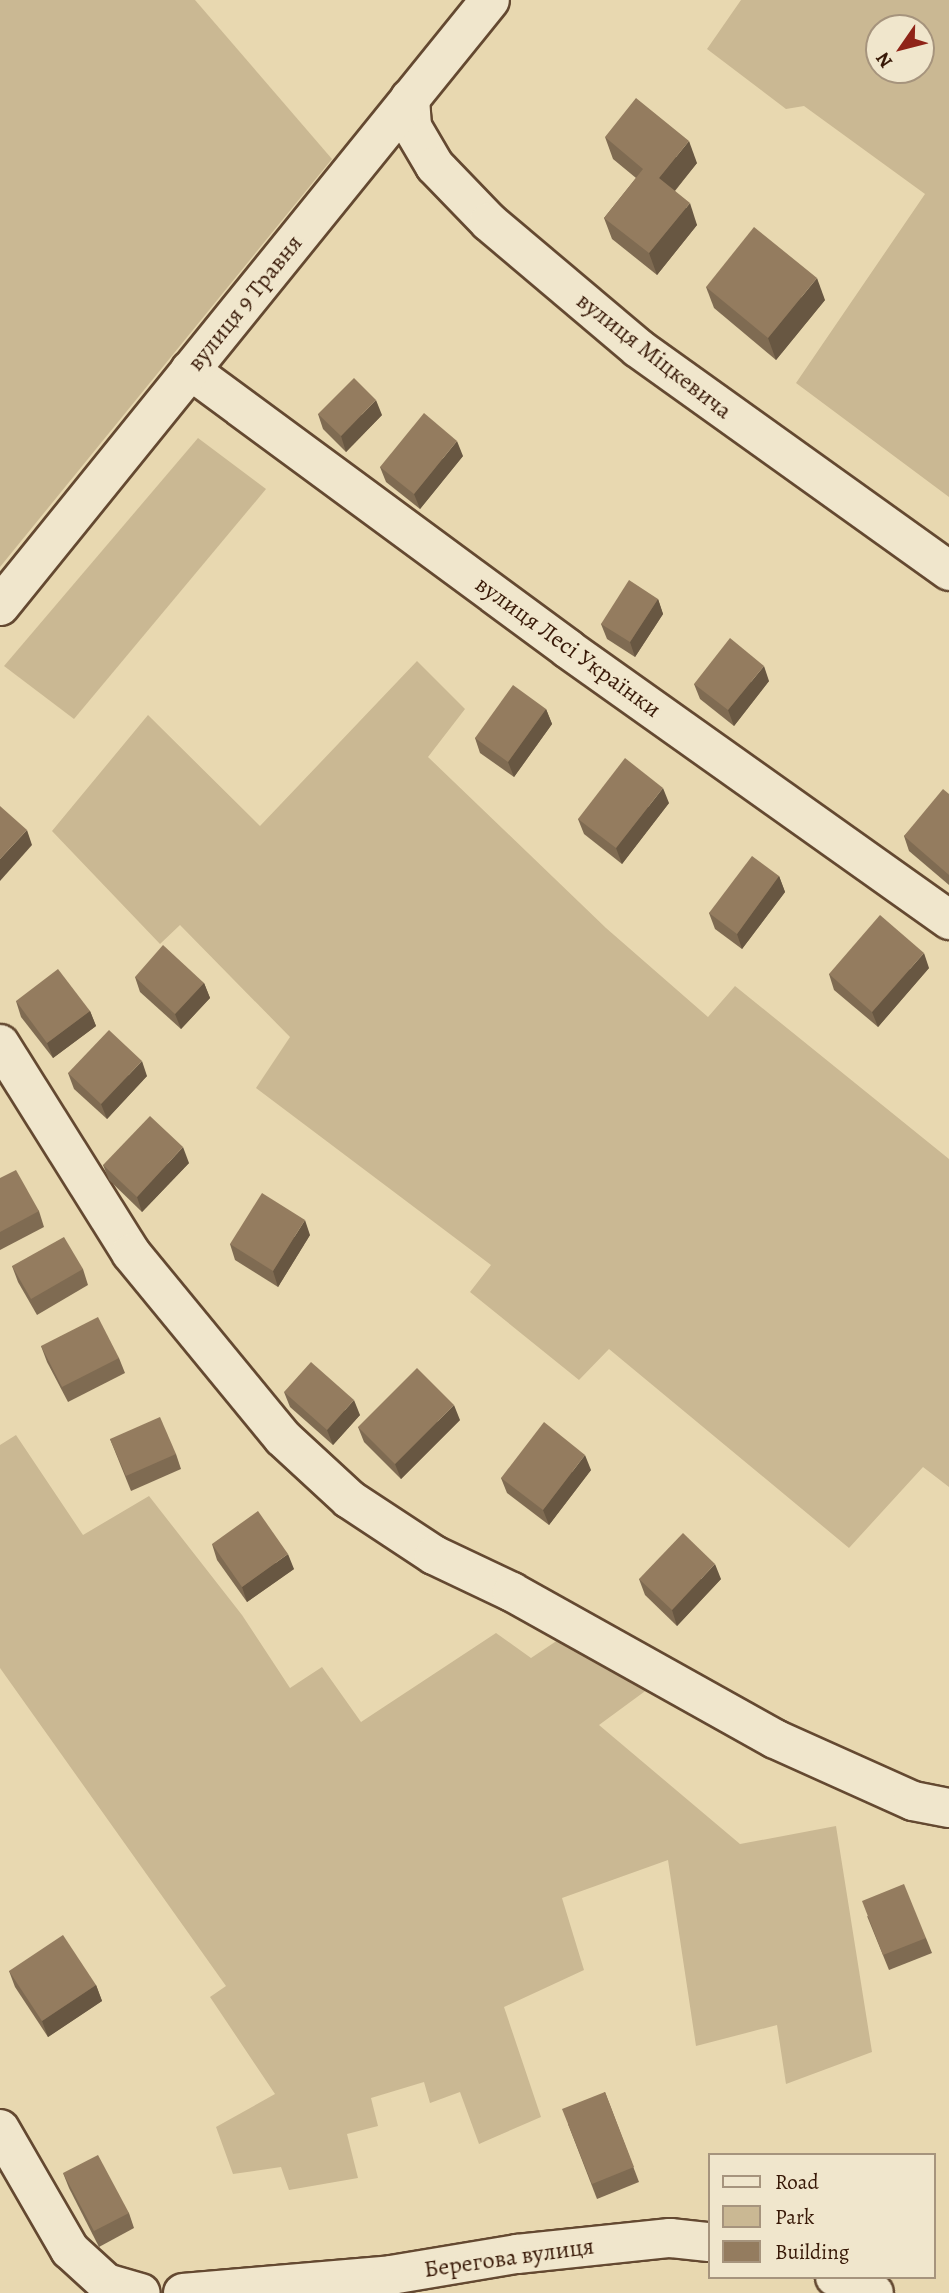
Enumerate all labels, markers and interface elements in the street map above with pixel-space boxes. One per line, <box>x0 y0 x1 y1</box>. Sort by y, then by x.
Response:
north arrow <box>865 14 935 84</box>
text: N <box>870 47 899 73</box>
street label: вулиця 9 Травня <box>181 229 309 377</box>
street label: вулиця Міцкевича <box>571 286 737 426</box>
street label: вулиця Лесі Українки <box>470 570 666 724</box>
legend <box>708 2153 935 2279</box>
text: Road <box>775 2168 819 2196</box>
text: Park <box>775 2203 814 2231</box>
street label: Берегова вулиця <box>422 2232 596 2284</box>
text: Building <box>775 2238 849 2266</box>

